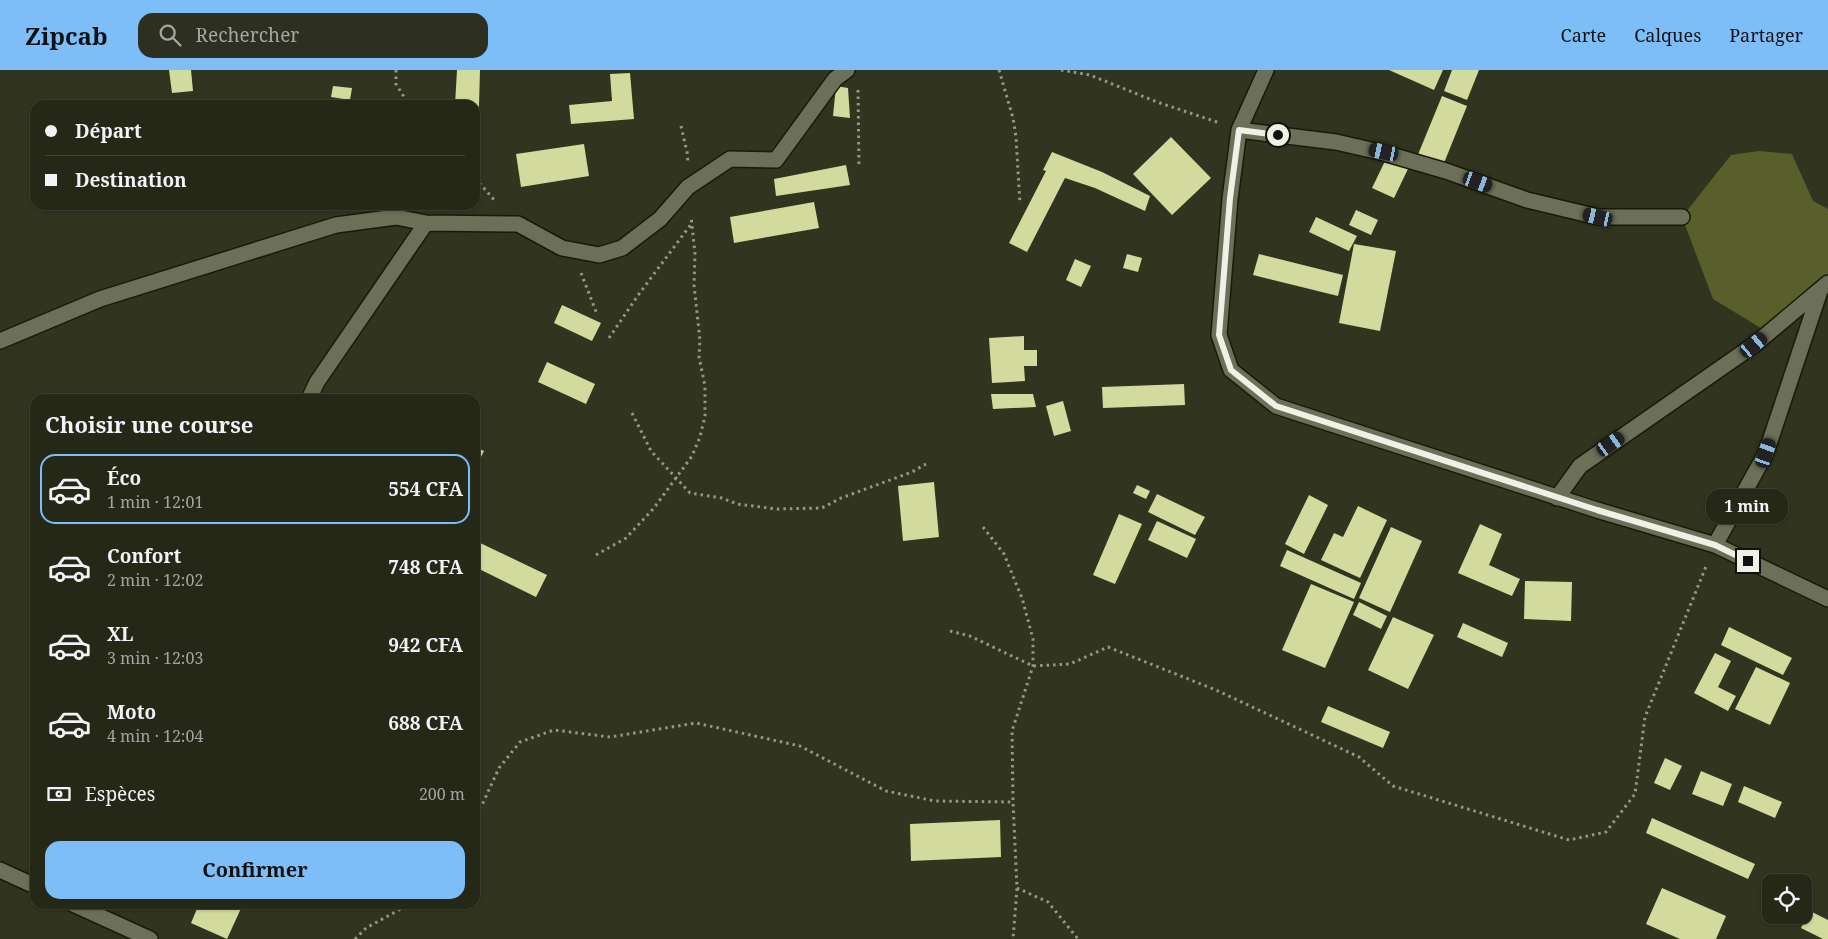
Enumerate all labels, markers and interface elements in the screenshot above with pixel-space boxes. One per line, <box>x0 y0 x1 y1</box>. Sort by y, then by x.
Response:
search box <box>138 13 488 58</box>
text: Zipcab <box>25 19 108 52</box>
icon: search <box>156 21 184 49</box>
text: Rechercher <box>196 22 299 48</box>
text: Carte <box>1561 23 1606 47</box>
text: Calques <box>1634 23 1701 47</box>
text: Partager <box>1729 23 1803 47</box>
text: Départ <box>75 118 142 144</box>
route start <box>1267 124 1289 146</box>
car <box>1367 142 1400 162</box>
text: Destination <box>75 167 187 193</box>
car <box>1461 170 1494 194</box>
car <box>1581 206 1614 228</box>
car <box>1737 330 1770 360</box>
text: Choisir une course <box>45 409 253 439</box>
car <box>1594 429 1627 459</box>
car <box>1754 436 1777 470</box>
text: Éco <box>107 465 141 491</box>
icon: car <box>47 467 92 512</box>
text: 554 CFA <box>388 476 463 502</box>
callout: 1 min <box>1707 488 1789 524</box>
text: 1 min · 12:01 <box>107 491 203 513</box>
text: 1 min <box>1724 495 1770 517</box>
text: Confort <box>107 543 181 569</box>
icon: car <box>47 545 92 590</box>
route end <box>1737 550 1759 572</box>
text: 748 CFA <box>388 554 463 580</box>
text: 2 min · 12:02 <box>107 569 203 591</box>
text: XL <box>107 621 133 647</box>
icon: car <box>47 623 92 668</box>
text: 942 CFA <box>388 632 463 658</box>
text: 3 min · 12:03 <box>107 647 203 669</box>
text: Moto <box>107 699 156 725</box>
icon: car <box>47 701 92 746</box>
text: 688 CFA <box>388 710 463 736</box>
text: 4 min · 12:04 <box>107 725 203 747</box>
icon: cash <box>45 780 73 808</box>
text: Espèces <box>85 781 155 807</box>
text: 200 m <box>419 783 465 805</box>
button: Confirmer <box>45 841 465 899</box>
map controls <box>1762 874 1812 924</box>
button: locate <box>1762 874 1812 924</box>

